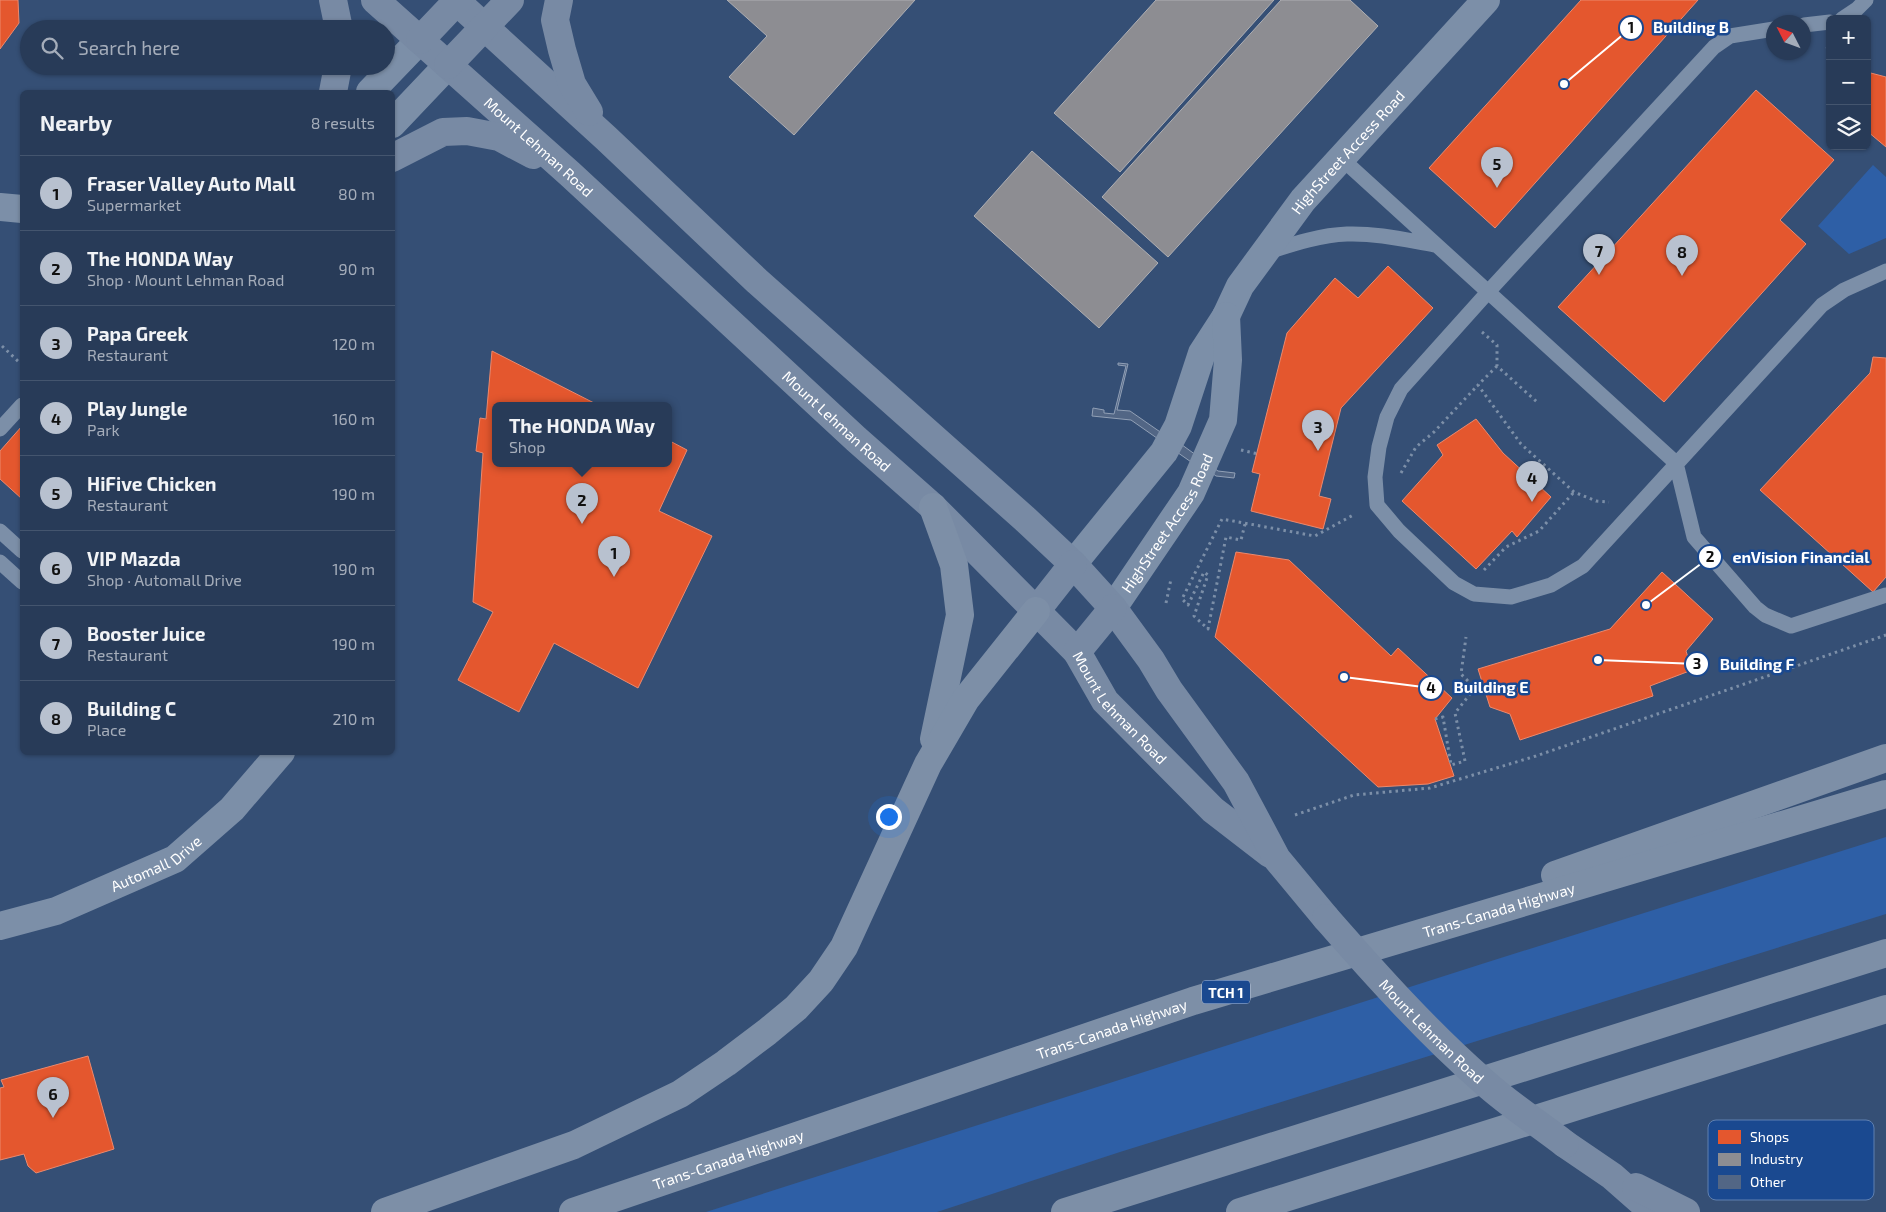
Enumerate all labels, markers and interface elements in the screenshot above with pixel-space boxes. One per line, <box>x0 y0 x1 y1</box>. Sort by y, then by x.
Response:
callout: Building B <box>1618 12 1739 43</box>
north arrow <box>1766 15 1811 60</box>
map controls <box>1826 15 1871 150</box>
button: + <box>1826 15 1871 60</box>
text: Building B <box>1653 17 1729 36</box>
text: 1 <box>1628 18 1634 36</box>
search box <box>20 20 395 75</box>
icon: search <box>38 34 66 62</box>
text: Search here <box>78 36 180 59</box>
button: − <box>1826 60 1871 105</box>
street label: HighStreet Access Road <box>1287 86 1408 217</box>
street label: Mount Lehman Road <box>481 93 597 200</box>
button: layers <box>1826 105 1871 150</box>
text: Nearby <box>40 110 112 135</box>
text: 8 results <box>311 113 375 132</box>
pin: 5 <box>1481 147 1513 188</box>
text: Fraser Valley Auto Mall <box>87 172 295 195</box>
text: 1 <box>53 184 59 203</box>
text: 80 m <box>338 184 375 203</box>
text: Supermarket <box>87 195 181 214</box>
pin: 7 <box>1583 234 1615 275</box>
pin: 8 <box>1666 235 1698 276</box>
text: The HONDA Way <box>87 247 233 270</box>
text: 2 <box>51 259 61 278</box>
text: 90 m <box>339 259 375 278</box>
text: Shop · Mount Lehman Road <box>87 270 284 289</box>
text: Papa Greek <box>87 322 188 345</box>
text: 3 <box>51 334 61 353</box>
text: 120 m <box>332 334 375 353</box>
text: Restaurant <box>87 345 168 364</box>
street label: Mount Lehman Road <box>779 367 895 475</box>
text: Play Jungle <box>87 397 188 420</box>
popup <box>492 402 672 467</box>
text: 4 <box>51 409 61 428</box>
text: 160 m <box>332 409 375 428</box>
pin: 3 <box>1302 410 1334 451</box>
text: The HONDA Way <box>509 414 655 437</box>
text: Park <box>87 420 120 439</box>
text: Shop <box>509 437 546 456</box>
street label: HighStreet Access Road <box>1117 451 1216 596</box>
pin: 4 <box>1516 461 1548 502</box>
text: HiFive Chicken <box>87 472 217 495</box>
pin: 2 <box>566 483 598 524</box>
text: 5 <box>52 484 60 503</box>
text: 190 m <box>332 484 375 503</box>
text: Restaurant <box>87 495 168 514</box>
pin: 1 <box>598 536 630 577</box>
callout: enVision Financial <box>1698 542 1880 573</box>
text: VIP Mazda <box>87 547 181 570</box>
text: 2 <box>1706 547 1715 565</box>
text: enVision Financial <box>1733 547 1870 566</box>
text: 6 <box>51 559 61 578</box>
text: 190 m <box>332 559 375 578</box>
text: Shop · Automall Drive <box>87 570 242 589</box>
text: Booster Juice <box>87 622 206 645</box>
text: 7 <box>52 634 60 653</box>
text: 190 m <box>332 634 375 653</box>
text: Restaurant <box>87 645 168 664</box>
street label: Mount Lehman Road <box>1069 648 1171 767</box>
callout: Building F <box>1685 649 1804 680</box>
text: 3 <box>1693 654 1701 672</box>
text: Building F <box>1720 654 1794 673</box>
callout: Building E <box>1419 672 1539 703</box>
text: Building E <box>1454 677 1528 696</box>
text: 4 <box>1426 678 1436 696</box>
text: Building C <box>87 697 176 720</box>
text: 8 <box>51 709 61 728</box>
text: 210 m <box>332 709 375 728</box>
text: Place <box>87 720 126 739</box>
your location <box>876 804 902 830</box>
street label: Automall Drive <box>108 831 205 895</box>
street label: Trans-Canada Highway <box>1420 878 1577 941</box>
street label: Mount Lehman Road <box>1376 975 1488 1087</box>
road number: TCH 1 <box>1202 980 1250 1004</box>
street label: Trans-Canada Highway <box>1034 995 1189 1063</box>
pin: 6 <box>37 1077 69 1118</box>
legend <box>1708 1120 1874 1200</box>
street label: Trans-Canada Highway <box>651 1125 806 1193</box>
text: Shops <box>1750 1128 1789 1145</box>
text: Industry <box>1750 1150 1804 1167</box>
text: Other <box>1750 1173 1786 1190</box>

